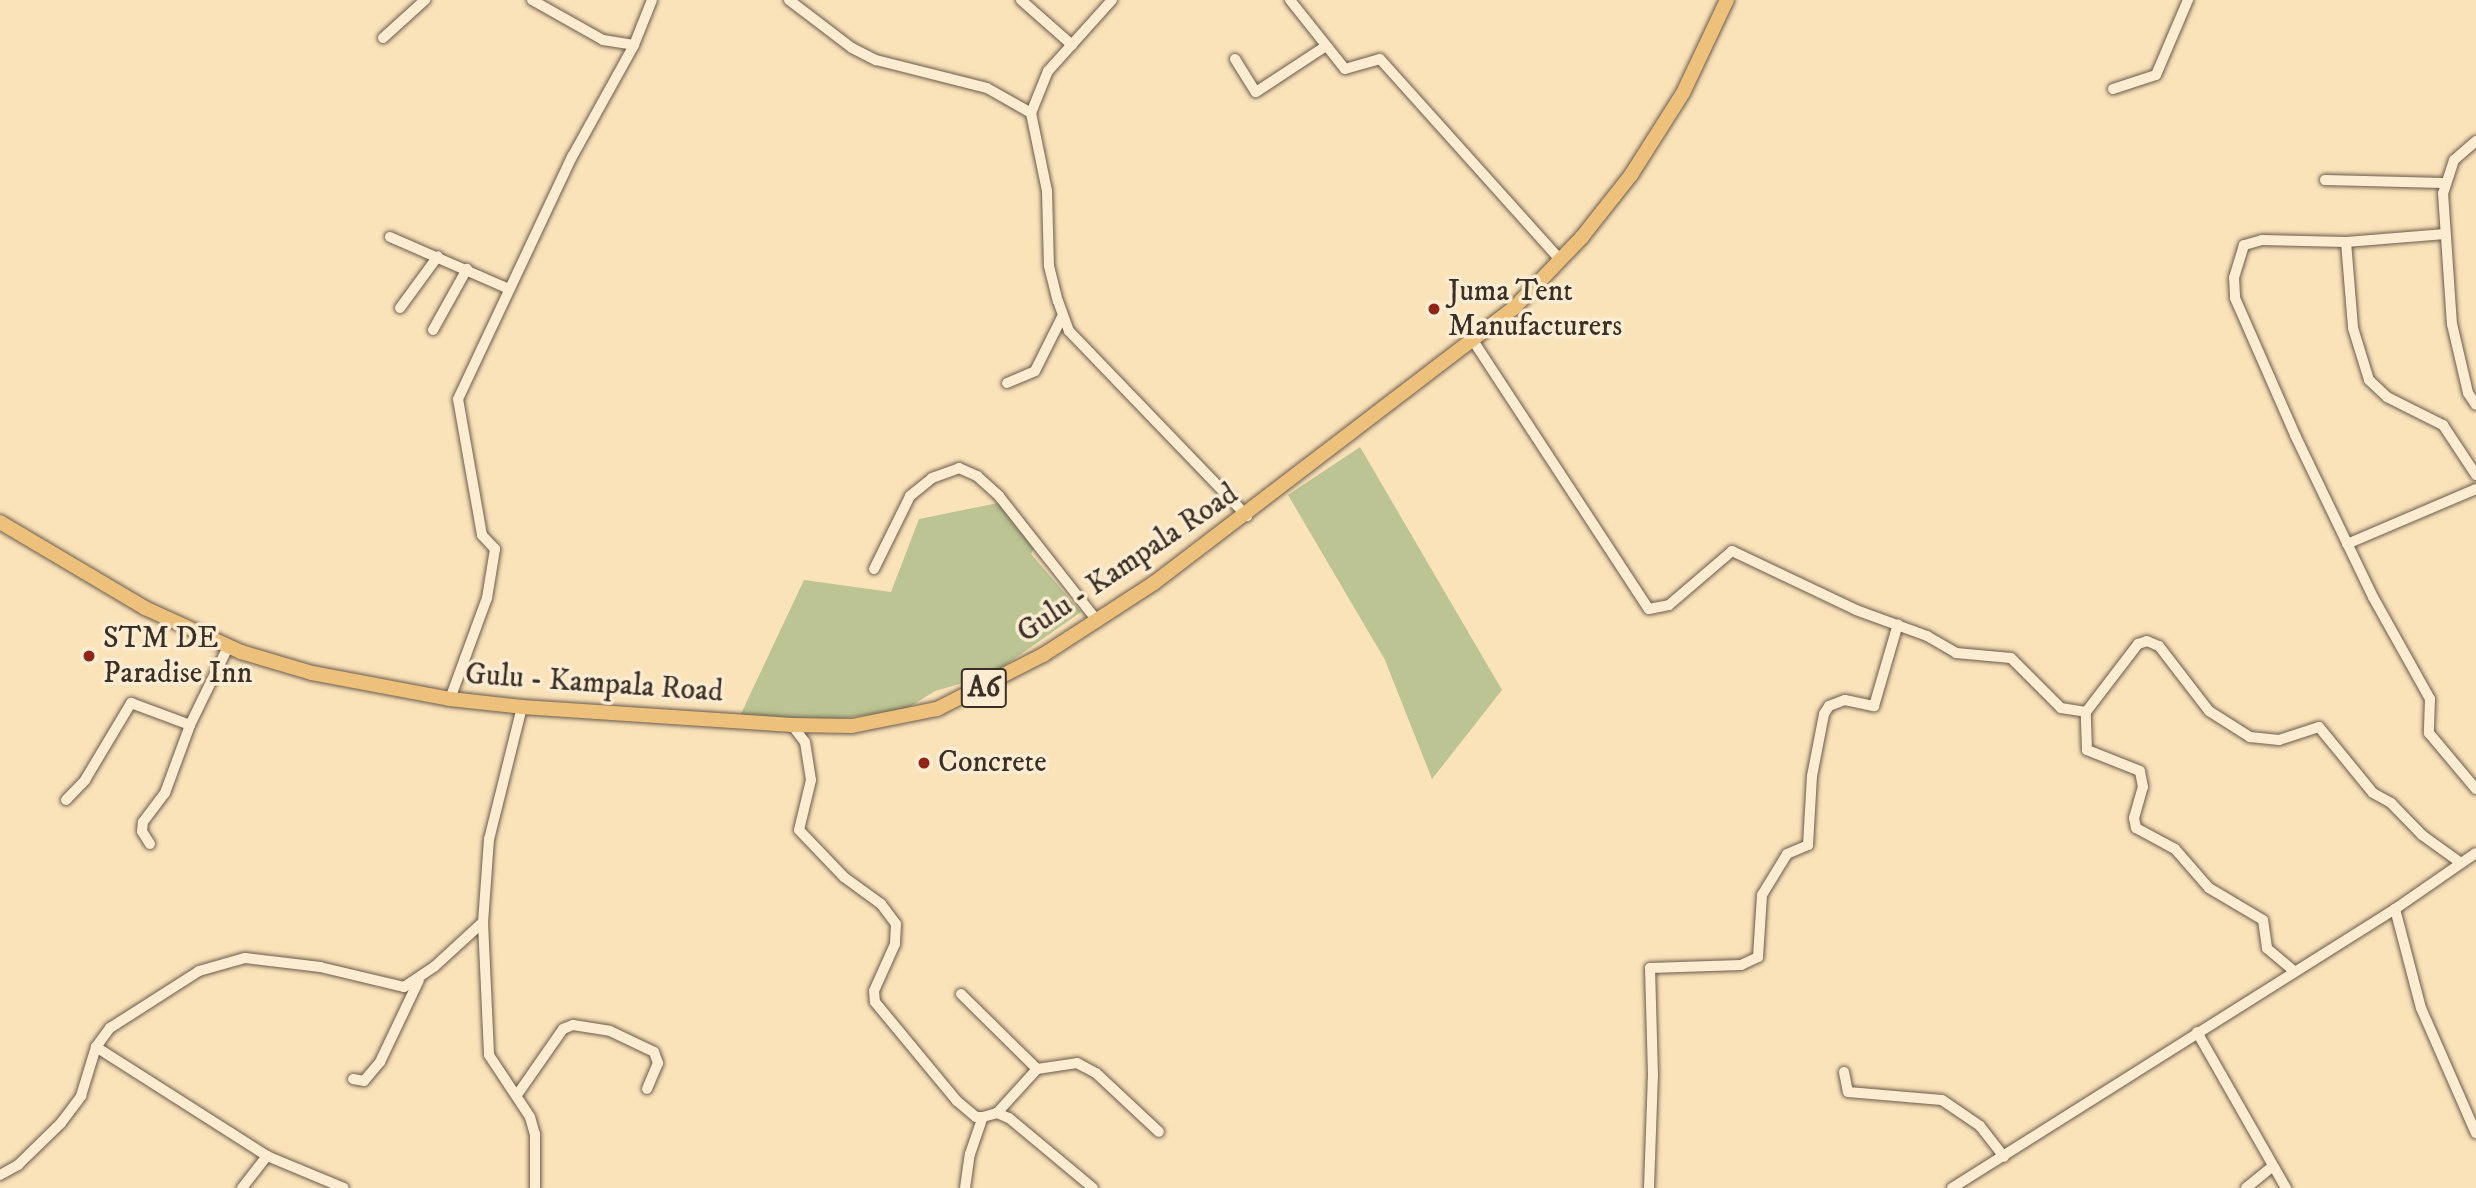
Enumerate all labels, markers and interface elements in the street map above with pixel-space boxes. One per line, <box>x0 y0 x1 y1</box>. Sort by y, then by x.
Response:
place label: Juma Tent Manufacturers <box>1448 274 1622 344</box>
marker: Juma Tent Manufacturers <box>1426 301 1442 317</box>
street label: Gulu - Kampala Road <box>1011 477 1245 651</box>
place label: STM DE Paradise Inn <box>103 621 252 692</box>
marker: STM DE Paradise Inn <box>81 648 97 664</box>
street label: Gulu - Kampala Road <box>464 657 724 711</box>
road number: A6 <box>960 664 1009 712</box>
place label: Concrete <box>938 745 1047 781</box>
marker: Concrete <box>916 755 932 771</box>

